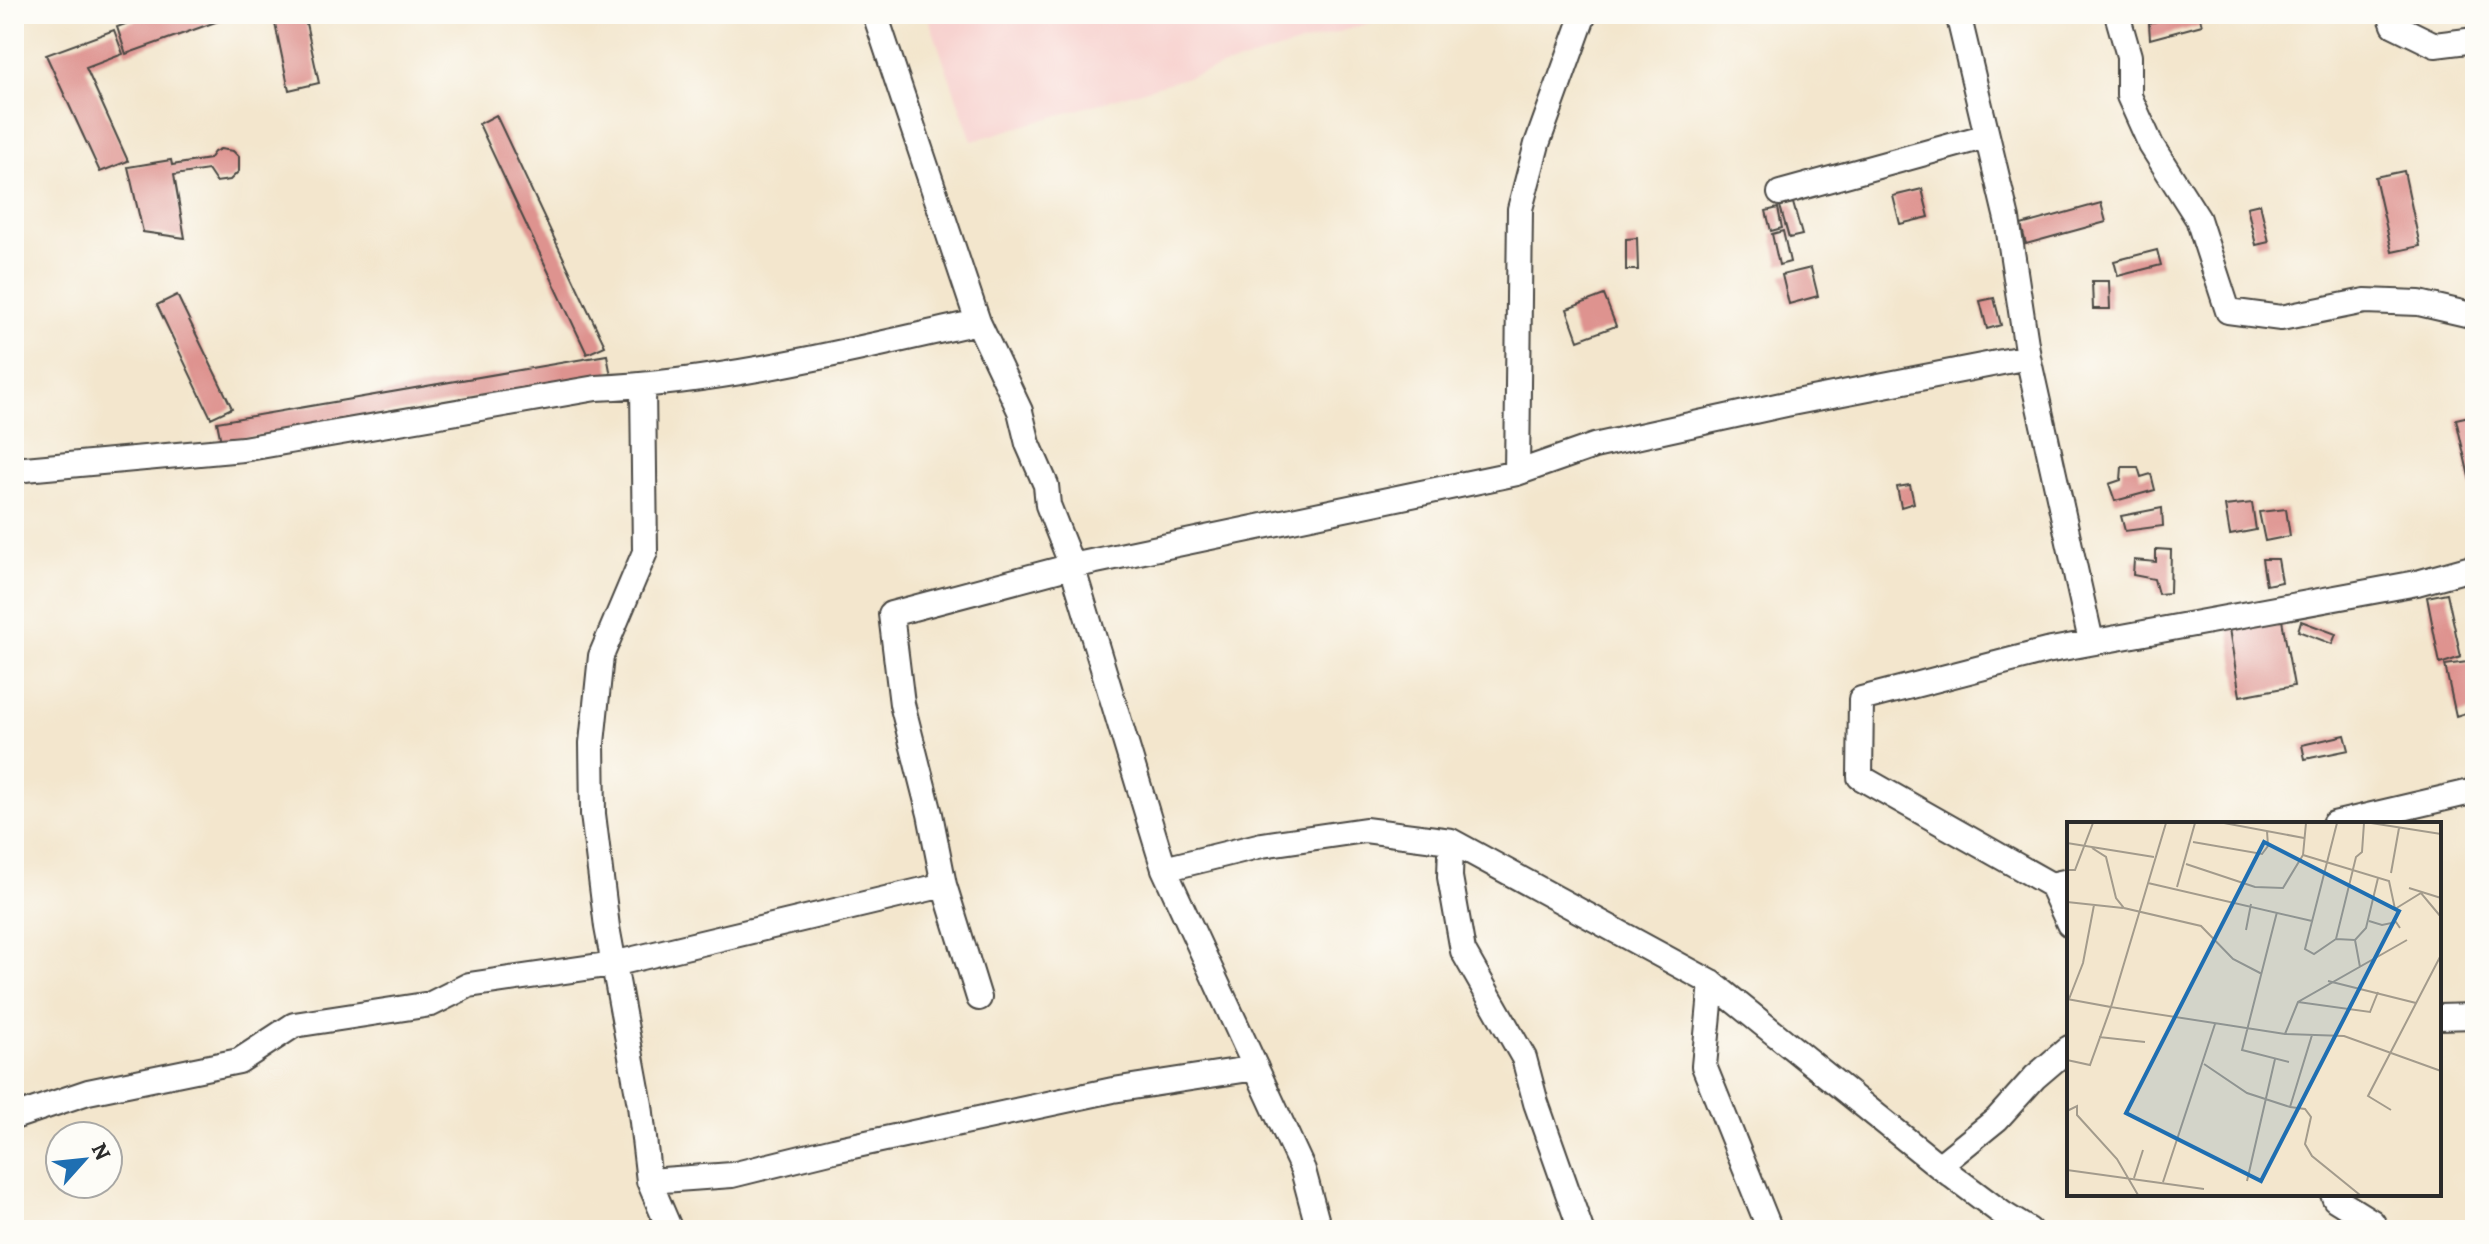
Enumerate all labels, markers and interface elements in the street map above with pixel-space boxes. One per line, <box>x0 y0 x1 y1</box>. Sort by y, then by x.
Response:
inset map <box>2067 822 2441 1196</box>
north arrow <box>44 1120 124 1200</box>
text: N <box>84 1137 118 1165</box>

